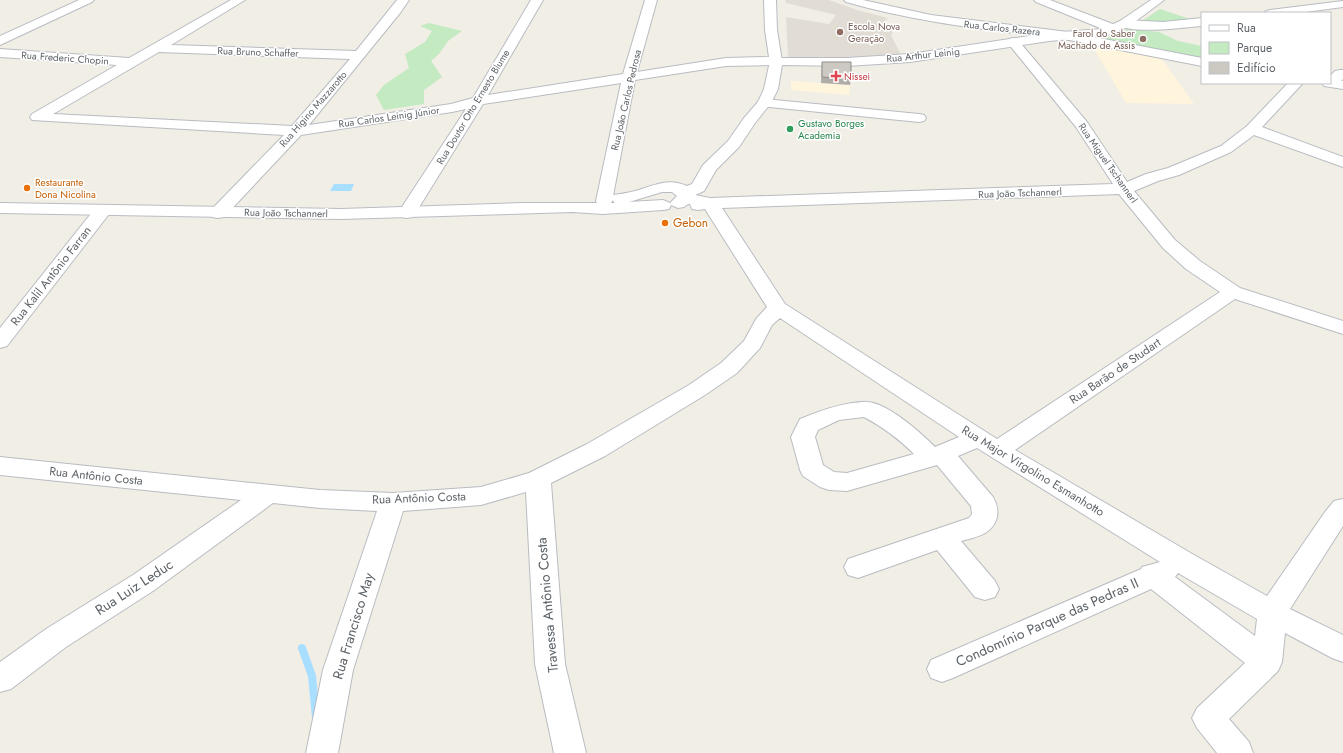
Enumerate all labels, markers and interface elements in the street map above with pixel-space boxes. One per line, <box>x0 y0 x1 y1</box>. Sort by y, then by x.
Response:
legend <box>1201 12 1331 84</box>
street label: Rua Carlos Razera <box>963 17 1041 39</box>
place label: Escola Nova Geração <box>848 19 900 46</box>
text: Rua <box>1237 19 1256 37</box>
place label: Farol do Saber Machado de Assis <box>1058 26 1136 53</box>
marker: Escola Nova Geração <box>835 27 845 37</box>
marker: Farol do Saber Machado de Assis <box>1138 34 1148 44</box>
text: Parque <box>1237 39 1272 57</box>
street label: Rua Bruno Schaffer <box>217 43 299 61</box>
street label: Rua Arthur Leinig <box>886 44 960 66</box>
street label: Rua Frederic Chopin <box>21 47 109 69</box>
street label: Rua Doutor Otto Ernesto Blume <box>433 47 513 167</box>
street label: Rua João Carlos Pedrosa <box>607 48 645 152</box>
text: Edifício <box>1237 59 1276 77</box>
street label: Rua Higino Mazzarotto <box>276 67 351 150</box>
place label: Nissei <box>844 69 870 84</box>
marker: Nissei <box>831 71 841 81</box>
street label: Rua Carlos Leinig Júnior <box>338 102 441 132</box>
place label: Gustavo Borges Academia <box>798 116 864 143</box>
street label: Rua Miguel Tschannerl <box>1075 120 1141 206</box>
marker: Gustavo Borges Academia <box>785 124 795 134</box>
place label: Restaurante Dona Nicolina <box>35 175 96 202</box>
marker: Restaurante Dona Nicolina <box>22 183 32 193</box>
street label: Rua João Tschannerl <box>978 184 1062 202</box>
street label: Rua João Tschannerl <box>244 205 328 221</box>
place label: Gebon <box>673 214 708 232</box>
marker: Gebon <box>660 218 670 228</box>
street label: Rua Kalil Antônio Farran <box>6 222 96 330</box>
street label: Rua Barão de Studart <box>1066 334 1164 408</box>
street label: Rua Major Virgolino Esmanhotto <box>958 421 1108 521</box>
street label: Rua Antônio Costa <box>48 462 144 490</box>
street label: Rua Antônio Costa <box>372 487 466 509</box>
street label: Travessa Antônio Costa <box>531 537 563 673</box>
street label: Rua Luiz Leduc <box>91 554 177 620</box>
street label: Rua Francisco May <box>327 569 379 682</box>
street label: Condomínio Parque das Pedras II <box>952 573 1142 671</box>

